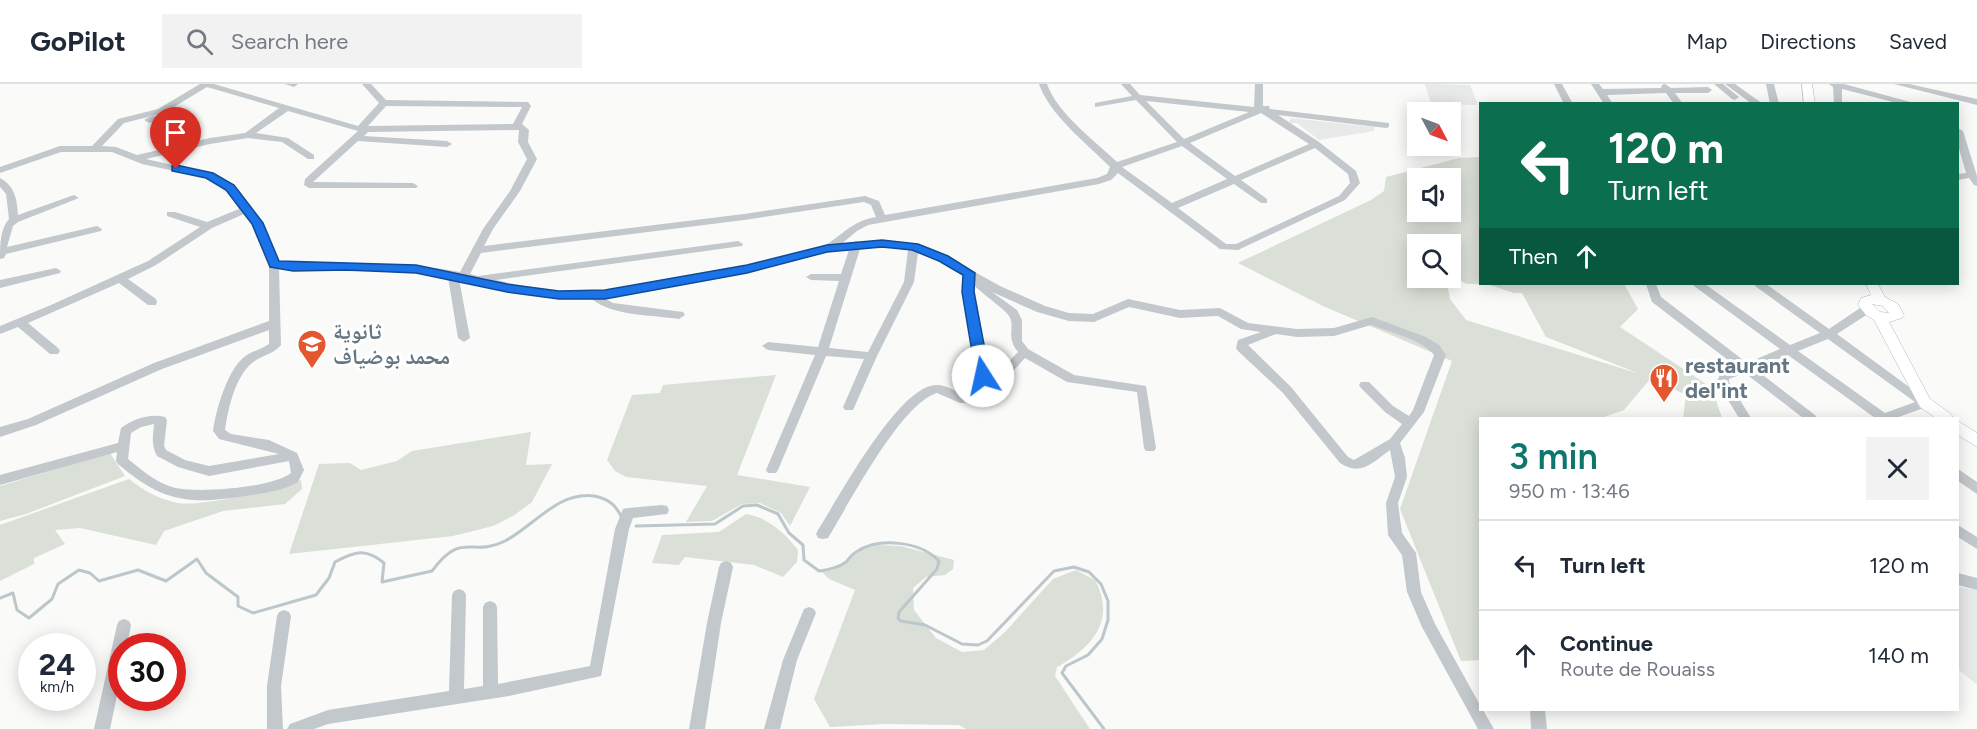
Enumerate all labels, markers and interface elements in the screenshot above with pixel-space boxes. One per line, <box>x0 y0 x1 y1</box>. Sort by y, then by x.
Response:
search box <box>162 14 582 68</box>
text: GoPilot <box>30 24 126 58</box>
icon: search <box>183 25 216 58</box>
text: Search here <box>231 28 348 55</box>
text: Map <box>1686 29 1727 54</box>
text: Directions <box>1760 29 1856 54</box>
text: Saved <box>1889 29 1947 54</box>
north arrow <box>1407 102 1461 156</box>
map controls <box>1407 102 1461 288</box>
pin <box>150 107 201 169</box>
icon: arrive <box>159 116 192 149</box>
text: 120 m <box>1608 123 1724 174</box>
icon: left <box>1509 126 1587 204</box>
button: sound <box>1407 168 1461 222</box>
text: Turn left <box>1608 174 1708 207</box>
button: search <box>1407 234 1461 288</box>
icon: ahead <box>1570 240 1603 273</box>
text: Then <box>1509 243 1558 270</box>
place label: ثانوية محمد بوضياف <box>333 318 450 370</box>
school or university icon: ثانوية محمد بوضياف <box>296 328 328 370</box>
position arrow <box>951 344 1015 408</box>
place label: restaurant del'int <box>1685 352 1790 404</box>
restaurant icon: restaurant del'int <box>1648 362 1680 404</box>
text: 3 min <box>1509 435 1598 478</box>
button: close <box>1866 437 1929 500</box>
text: 950 m · 13:46 <box>1509 479 1630 503</box>
icon: left <box>1509 549 1542 582</box>
text: Turn left <box>1560 552 1646 579</box>
text: 120 m <box>1869 552 1929 579</box>
text: Continue <box>1560 630 1653 657</box>
speed limit sign: 30 <box>108 633 186 711</box>
icon: ahead <box>1509 639 1542 672</box>
text: 140 m <box>1868 642 1929 669</box>
text: 24 <box>39 646 75 683</box>
text: Route de Rouaiss <box>1560 657 1715 681</box>
text: km/h <box>40 678 74 696</box>

